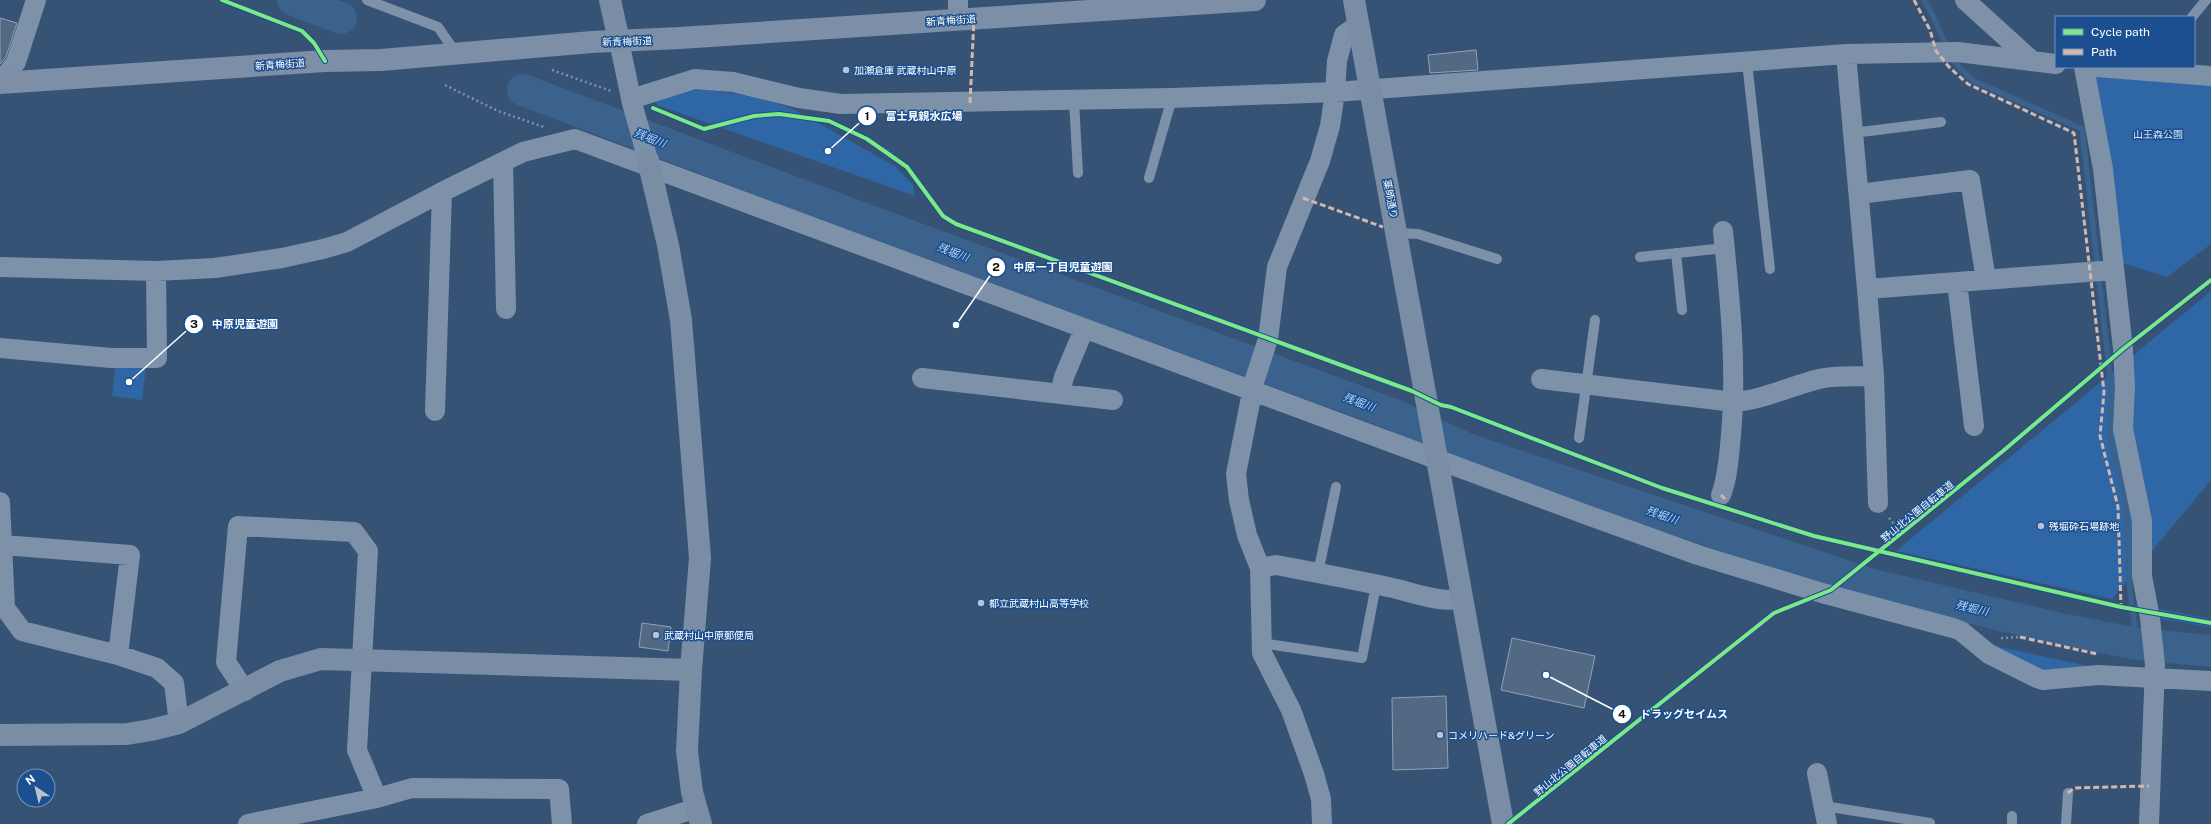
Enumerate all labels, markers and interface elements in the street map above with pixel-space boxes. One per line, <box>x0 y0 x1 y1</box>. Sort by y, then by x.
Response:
street label: 新青梅街道 <box>926 12 976 28</box>
legend <box>2055 16 2195 68</box>
text: Cycle path <box>2091 25 2150 39</box>
street label: 新青梅街道 <box>602 34 652 48</box>
text: Path <box>2091 45 2117 59</box>
street label: 新青梅街道 <box>255 56 305 72</box>
place label: 加瀬倉庫 武蔵村山中原 <box>854 64 956 76</box>
marker: 加瀬倉庫 武蔵村山中原 <box>841 65 851 75</box>
callout: 富士見親水広場 <box>857 104 970 127</box>
text: 1 <box>864 109 870 123</box>
text: 富士見親水広場 <box>886 110 963 122</box>
water label: 残堀川 <box>632 126 668 150</box>
park label: 山王森公園 <box>2133 128 2183 140</box>
street label: 薬師通り <box>1381 178 1401 220</box>
water label: 残堀川 <box>935 241 971 264</box>
callout: 中原一丁目児童遊園 <box>986 255 1121 278</box>
text: 2 <box>992 260 1000 274</box>
text: 中原一丁目児童遊園 <box>1014 261 1113 273</box>
callout: 中原児童遊園 <box>184 313 286 336</box>
text: 3 <box>190 317 198 331</box>
text: 中原児童遊園 <box>212 318 278 330</box>
water label: 残堀川 <box>1341 391 1377 414</box>
street label: 野山北公園自転車道 <box>1878 478 1956 544</box>
water label: 残堀川 <box>1644 504 1680 526</box>
place label: 残堀砕石場跡地 <box>2049 520 2120 532</box>
marker: 残堀砕石場跡地 <box>2036 521 2046 531</box>
place label: 都立武蔵村山高等学校 <box>989 597 1089 609</box>
marker: 都立武蔵村山高等学校 <box>976 598 986 608</box>
water label: 残堀川 <box>1955 598 1990 618</box>
place label: 武蔵村山中原郵便局 <box>664 629 754 641</box>
marker: 武蔵村山中原郵便局 <box>651 630 661 640</box>
callout: ドラッグセイムス <box>1612 702 1736 725</box>
text: 4 <box>1618 707 1626 721</box>
text: ドラッグセイムス <box>1640 708 1728 720</box>
place label: コメリハード&グリーン <box>1448 729 1555 741</box>
marker: コメリハード&グリーン <box>1435 730 1445 740</box>
street label: 野山北公園自転車道 <box>1531 732 1609 798</box>
north arrow <box>16 768 56 808</box>
text: N <box>23 772 37 787</box>

